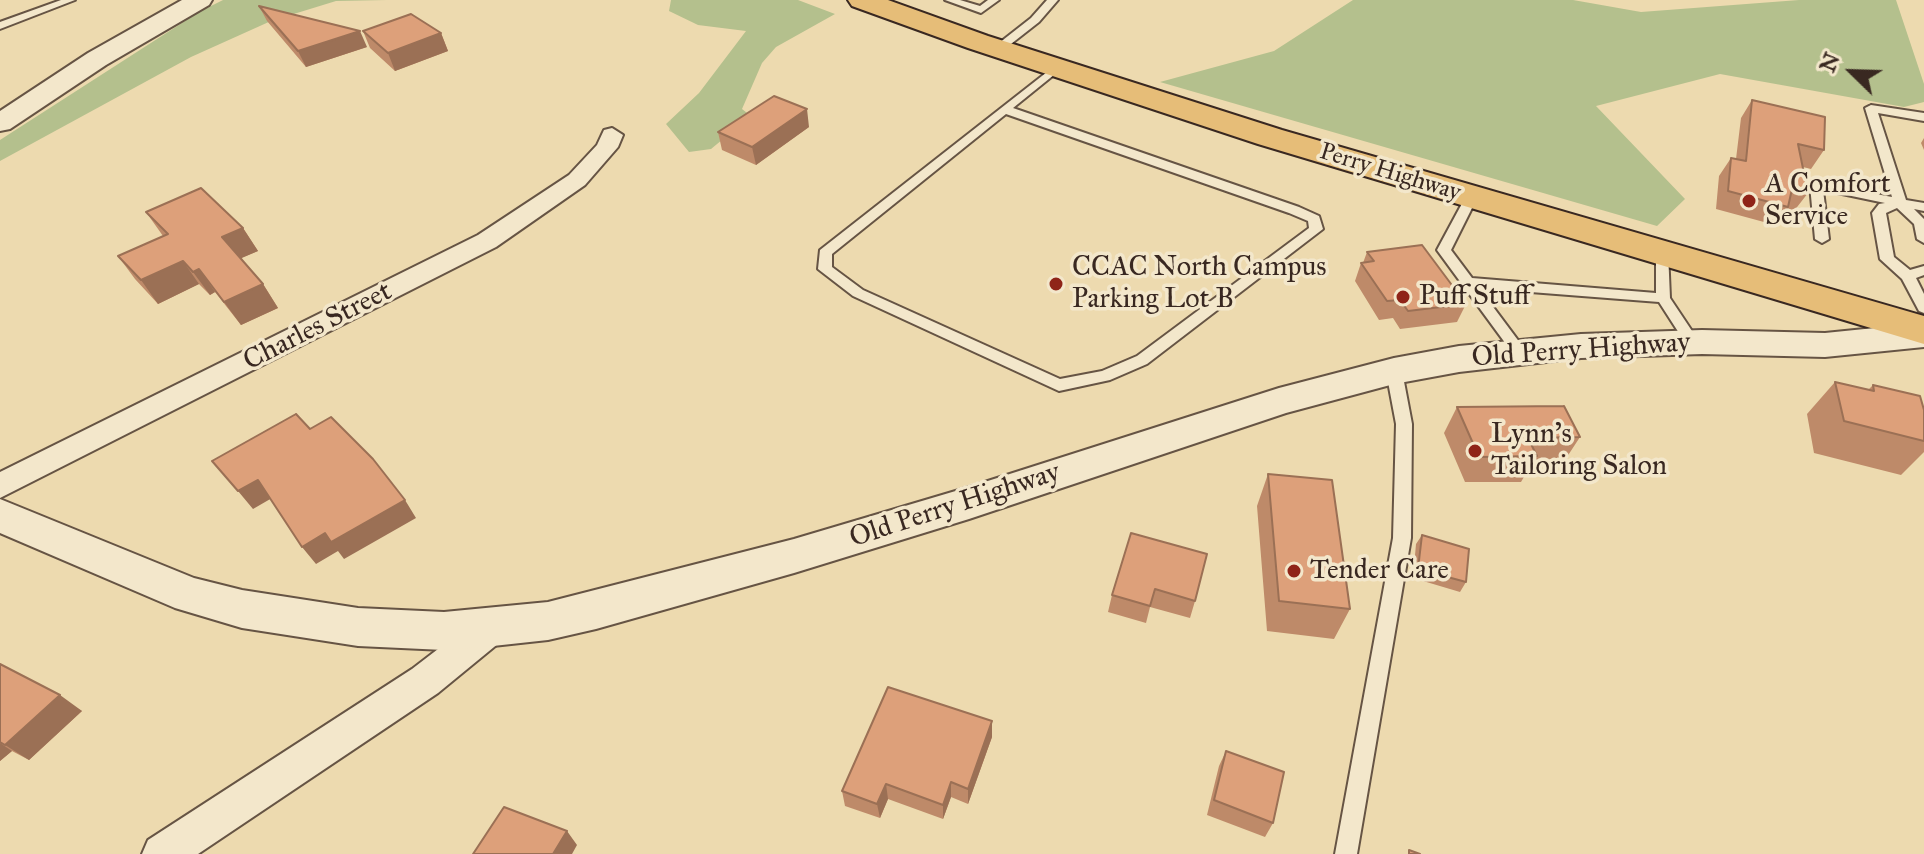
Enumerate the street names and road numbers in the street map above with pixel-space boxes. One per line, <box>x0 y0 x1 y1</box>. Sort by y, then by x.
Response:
street label: Perry Highway <box>1316 138 1464 208</box>
street label: Charles Street <box>238 275 398 379</box>
street label: Old Perry Highway <box>1471 327 1691 375</box>
street label: Old Perry Highway <box>846 456 1064 556</box>

